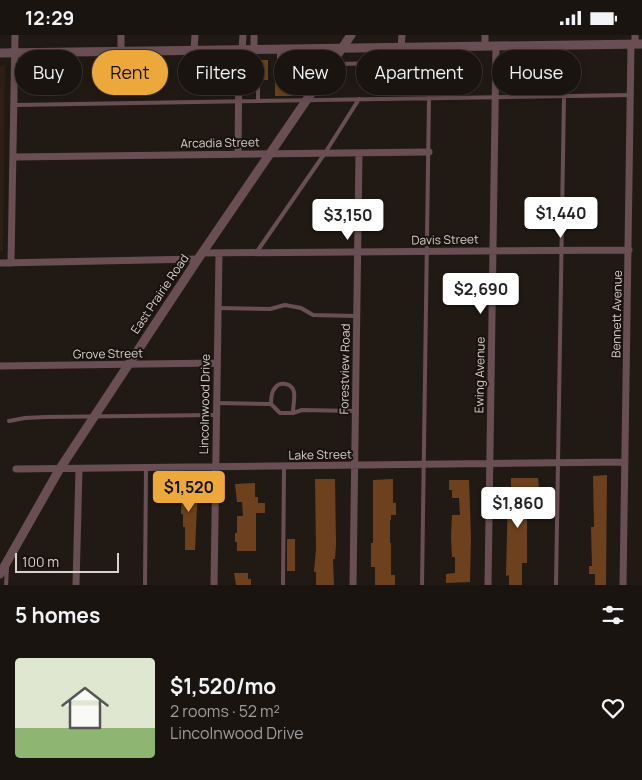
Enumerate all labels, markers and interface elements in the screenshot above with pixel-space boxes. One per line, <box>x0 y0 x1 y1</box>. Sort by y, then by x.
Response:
text: 12:29 <box>25 5 74 31</box>
chip: Buy <box>15 50 82 95</box>
chip: Rent <box>92 50 168 95</box>
chip: Filters <box>178 50 264 95</box>
chip: New <box>274 50 346 95</box>
chip: Apartment <box>356 50 482 95</box>
chip: House <box>492 50 581 95</box>
street label: Arcadia Street <box>180 133 260 152</box>
pin: $1,440 <box>520 197 602 239</box>
pin: $3,150 <box>307 199 389 241</box>
text: $1,440 <box>535 202 587 224</box>
text: $3,150 <box>323 204 373 226</box>
street label: Davis Street <box>411 230 479 249</box>
street label: East Prairie Road <box>127 251 193 337</box>
street label: Bennett Avenue <box>607 270 626 358</box>
pin: $2,690 <box>440 273 522 315</box>
text: $2,690 <box>454 278 508 300</box>
street label: Forestview Road <box>335 323 354 415</box>
street label: Ewing Avenue <box>470 337 489 413</box>
street label: Grove Street <box>73 344 143 363</box>
street label: Lincolnwood Drive <box>195 354 214 454</box>
street label: Lake Street <box>288 445 352 464</box>
pin: $1,520 <box>148 471 230 513</box>
text: $1,520 <box>164 476 214 498</box>
pin: $1,860 <box>477 487 559 529</box>
text: $1,860 <box>492 492 544 514</box>
scale bar <box>15 550 119 573</box>
text: 100 m <box>22 552 59 571</box>
text: 5 homes <box>15 601 100 629</box>
icon: filters <box>599 601 627 629</box>
text: $1,520/mo <box>170 672 276 700</box>
icon: home <box>55 678 115 738</box>
icon: heart <box>599 694 627 722</box>
text: 2 rooms · 52 m² <box>170 700 280 722</box>
text: Lincolnwood Drive <box>170 722 304 744</box>

